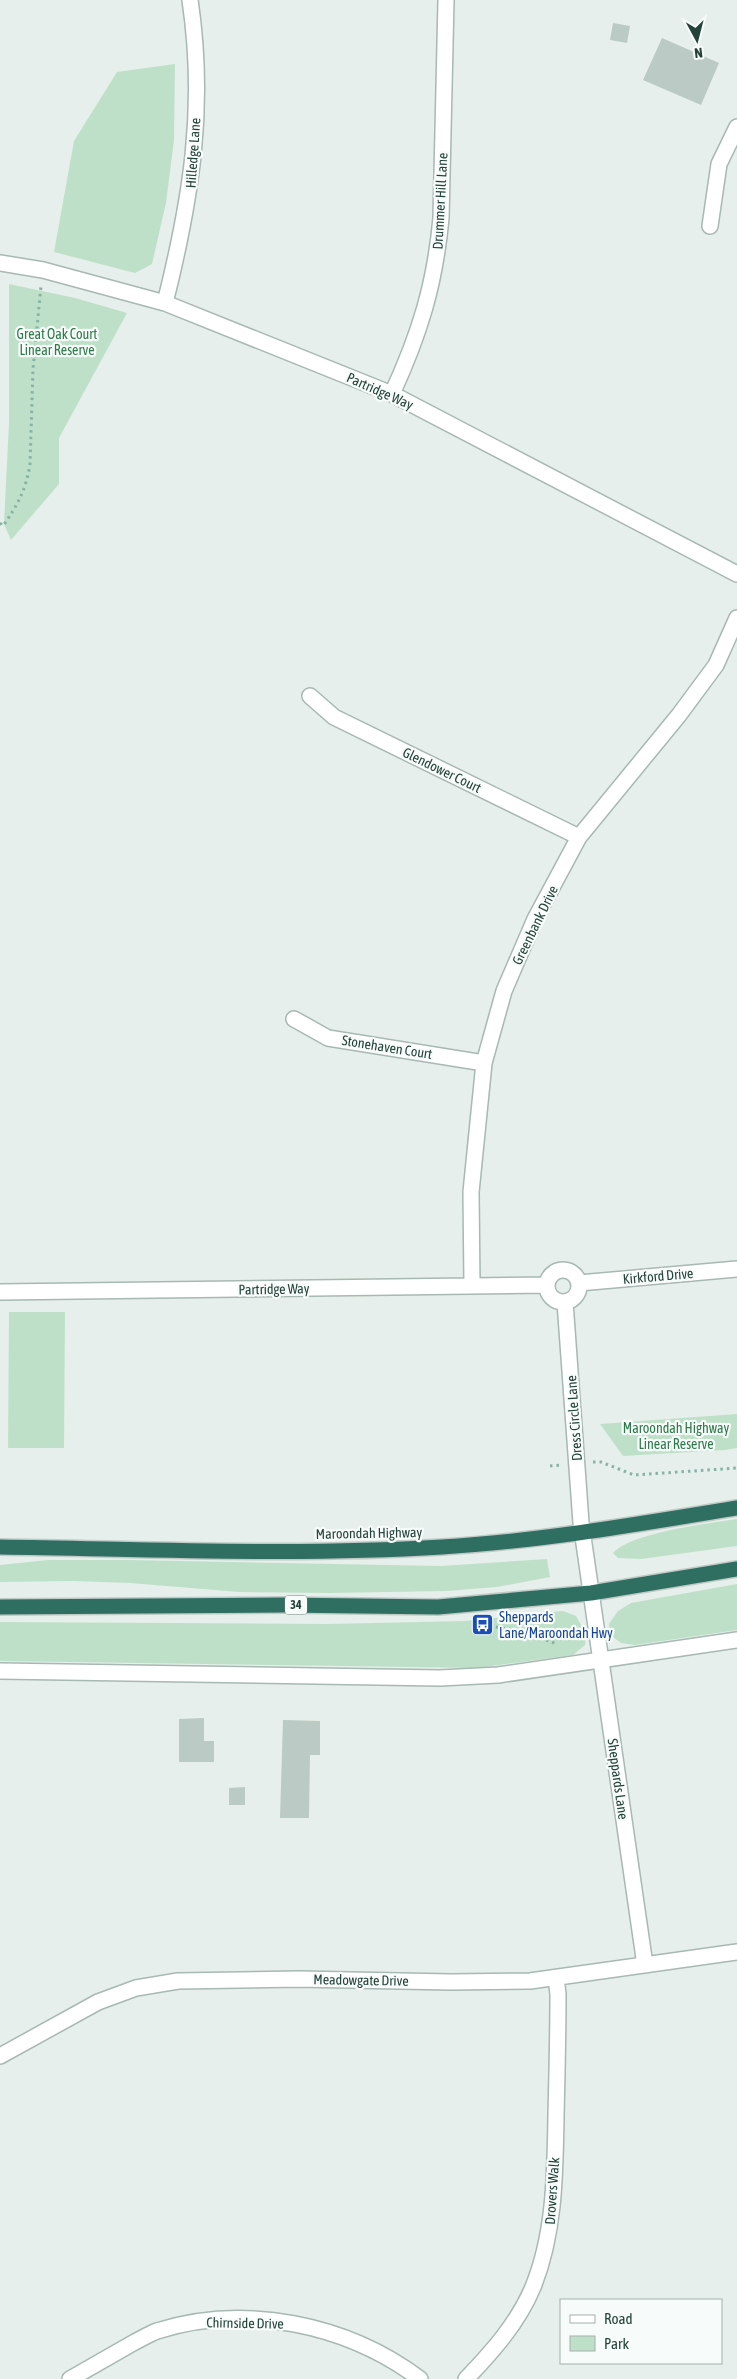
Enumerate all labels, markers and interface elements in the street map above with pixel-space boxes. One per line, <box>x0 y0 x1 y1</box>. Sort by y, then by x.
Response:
north arrow <box>672 15 722 65</box>
text: N <box>694 44 704 61</box>
street label: Hilledge Lane <box>183 117 203 189</box>
street label: Drummer Hill Lane <box>429 152 451 250</box>
park label: Great Oak Court Linear Reserve <box>17 326 97 358</box>
street label: Partridge Way <box>344 369 416 413</box>
street label: Glendower Court <box>400 744 484 796</box>
street label: Greenbank Drive <box>509 883 561 967</box>
street label: Stonehaven Court <box>341 1032 433 1062</box>
street label: Kirkford Drive <box>622 1265 694 1287</box>
street label: Partridge Way <box>238 1280 310 1298</box>
street label: Dress Circle Lane <box>563 1375 585 1461</box>
park label: Maroondah Highway Linear Reserve <box>623 1420 729 1452</box>
street label: Maroondah Highway <box>316 1524 423 1542</box>
road number: 34 <box>285 1596 307 1614</box>
place label: Sheppards Lane/Maroondah Hwy <box>499 1609 613 1641</box>
bus stop icon: Sheppards Lane/Maroondah Hwy <box>471 1613 495 1637</box>
street label: Sheppards Lane <box>604 1738 632 1820</box>
street label: Meadowgate Drive <box>313 1971 409 1989</box>
street label: Drovers Walk <box>542 2157 562 2225</box>
legend <box>560 2299 722 2364</box>
text: Road <box>604 2310 633 2327</box>
street label: Chirnside Drive <box>206 2314 284 2332</box>
text: Park <box>604 2335 629 2352</box>

